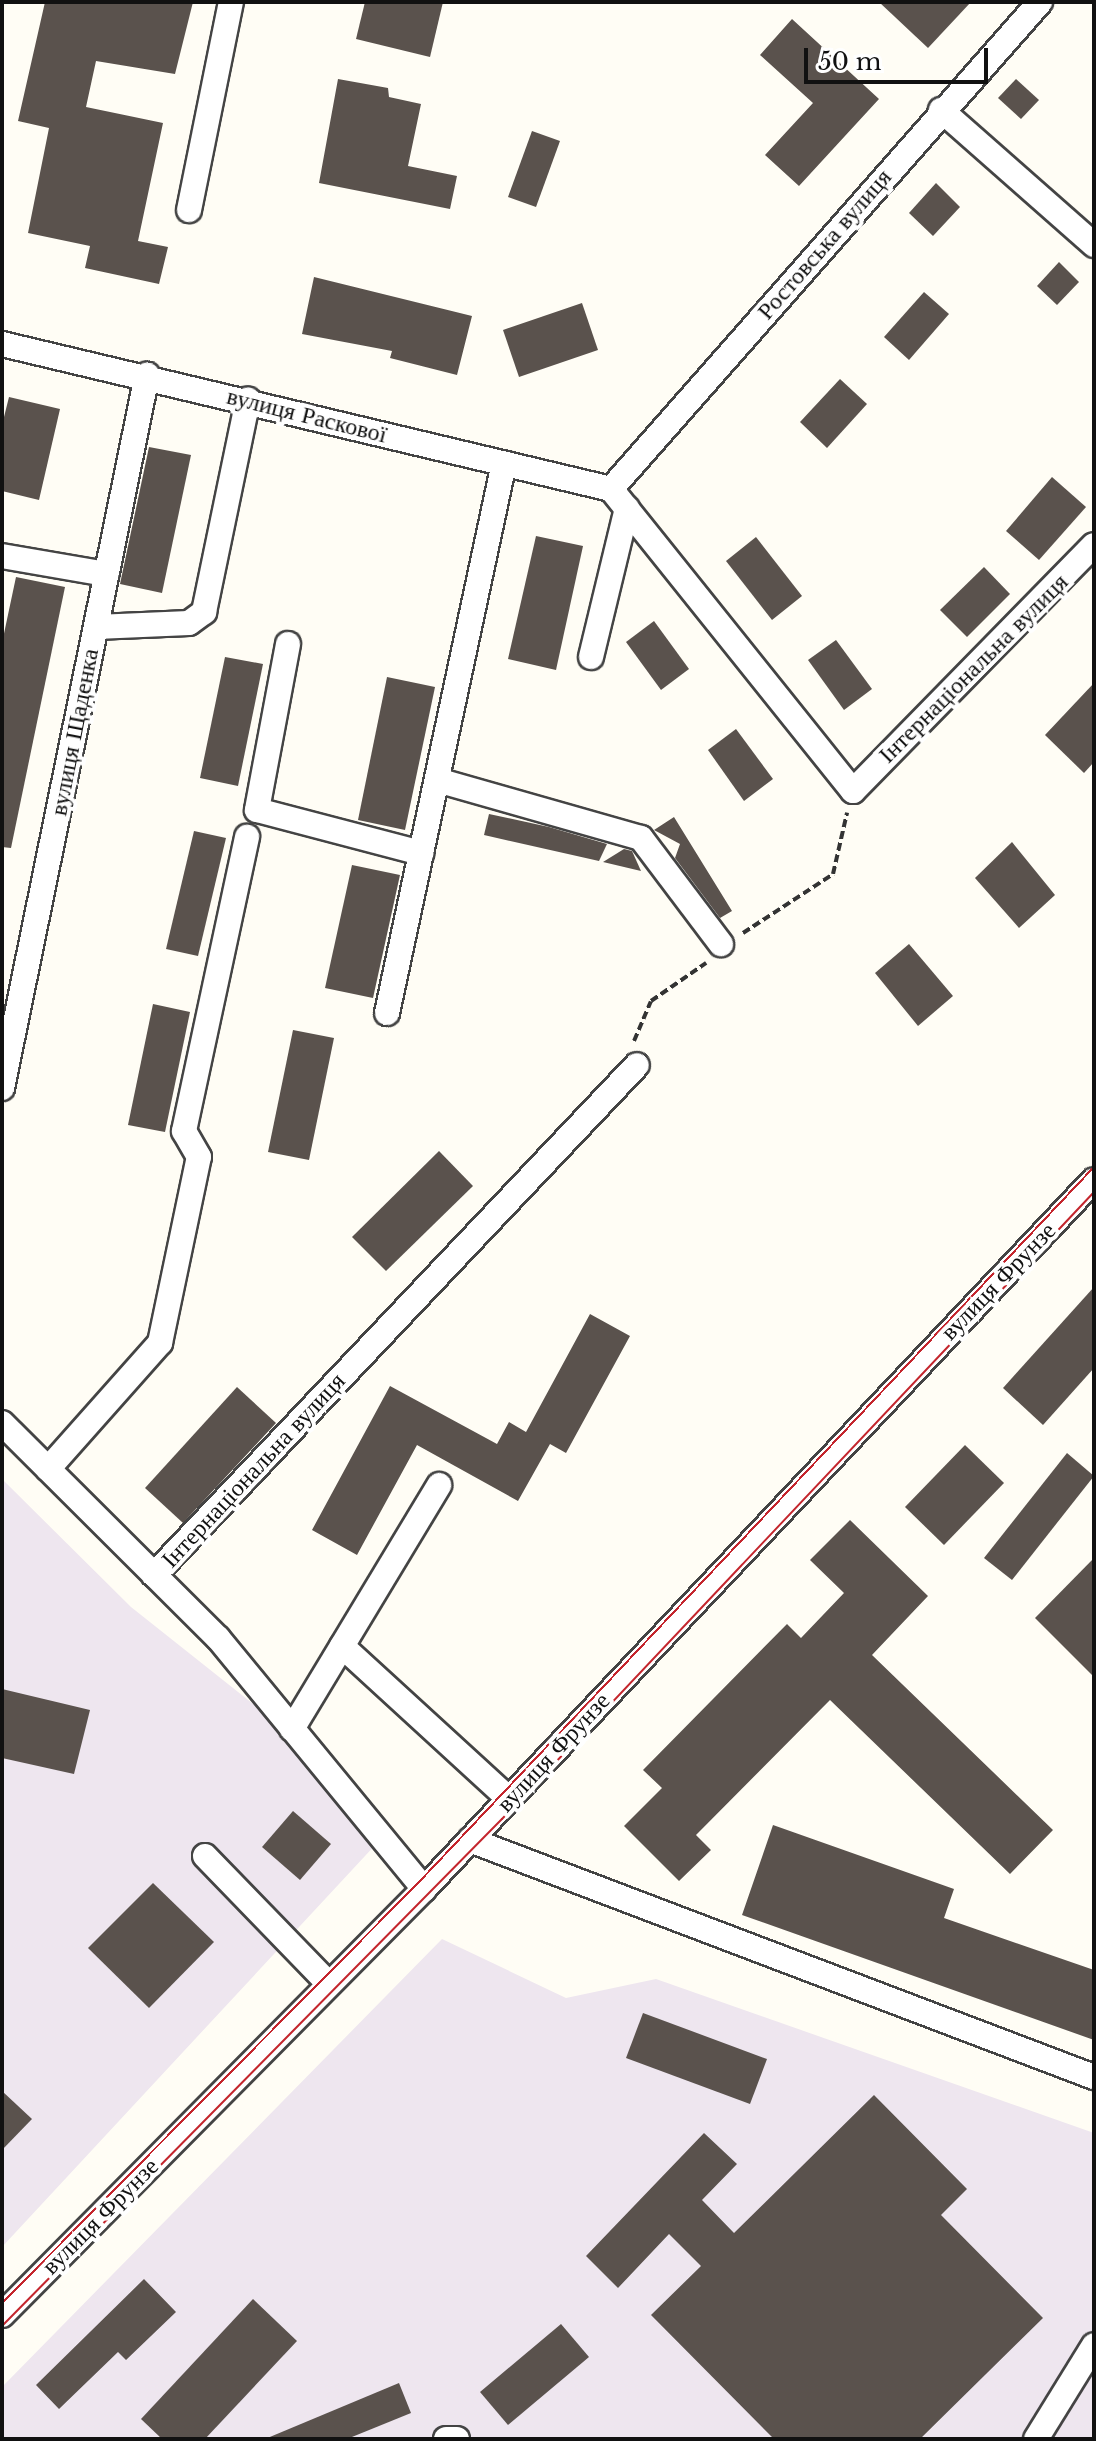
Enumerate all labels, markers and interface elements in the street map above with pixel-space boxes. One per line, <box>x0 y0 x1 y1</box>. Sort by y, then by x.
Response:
scale bar <box>808 32 992 82</box>
text: 50 m <box>818 47 881 76</box>
street label: Ростовська вулиця <box>751 163 897 325</box>
street label: вулиця Раскової <box>224 381 390 449</box>
street label: Інтернаціональна вулиця <box>872 567 1074 769</box>
street label: вулиця Щаденка <box>44 646 104 818</box>
street label: вулиця Фрунзе <box>935 1216 1061 1346</box>
street label: Інтернаціональна вулиця <box>155 1367 351 1573</box>
street label: вулиця Фрунзе <box>490 1686 616 1818</box>
street label: вулиця Фрунзе <box>36 2152 164 2280</box>

